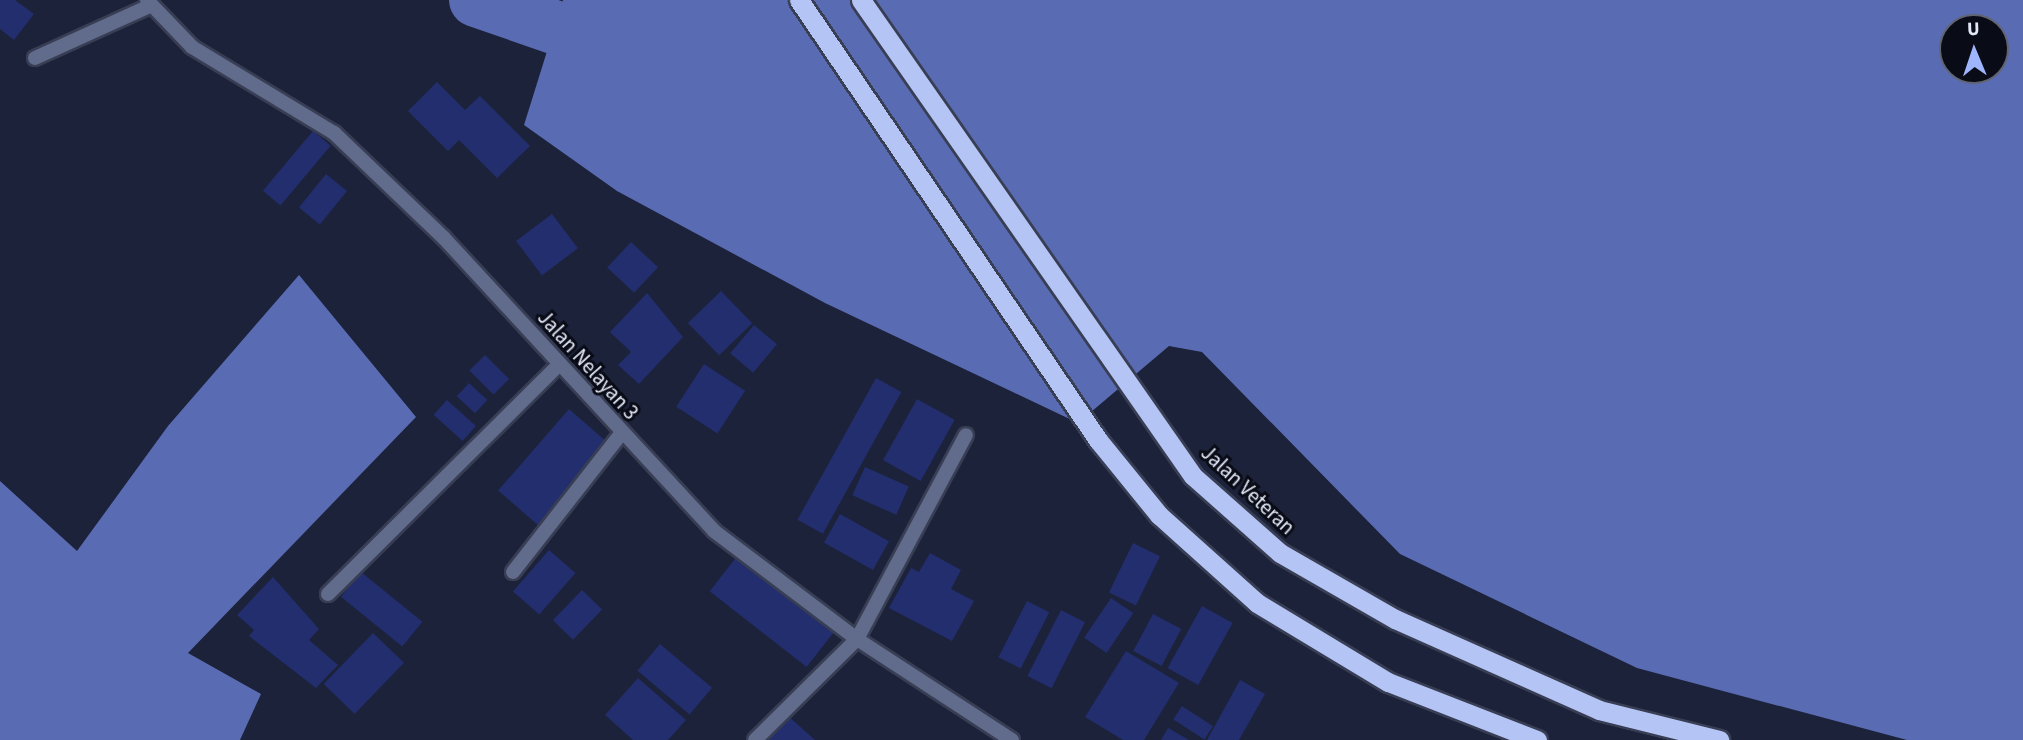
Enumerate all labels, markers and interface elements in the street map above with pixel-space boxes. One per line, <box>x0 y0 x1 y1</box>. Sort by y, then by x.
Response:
north arrow <box>1939 14 2009 84</box>
text: U <box>1967 16 1980 43</box>
street label: Jalan Nelayan 3 <box>532 305 644 425</box>
street label: Jalan Veteran <box>1196 440 1300 540</box>

